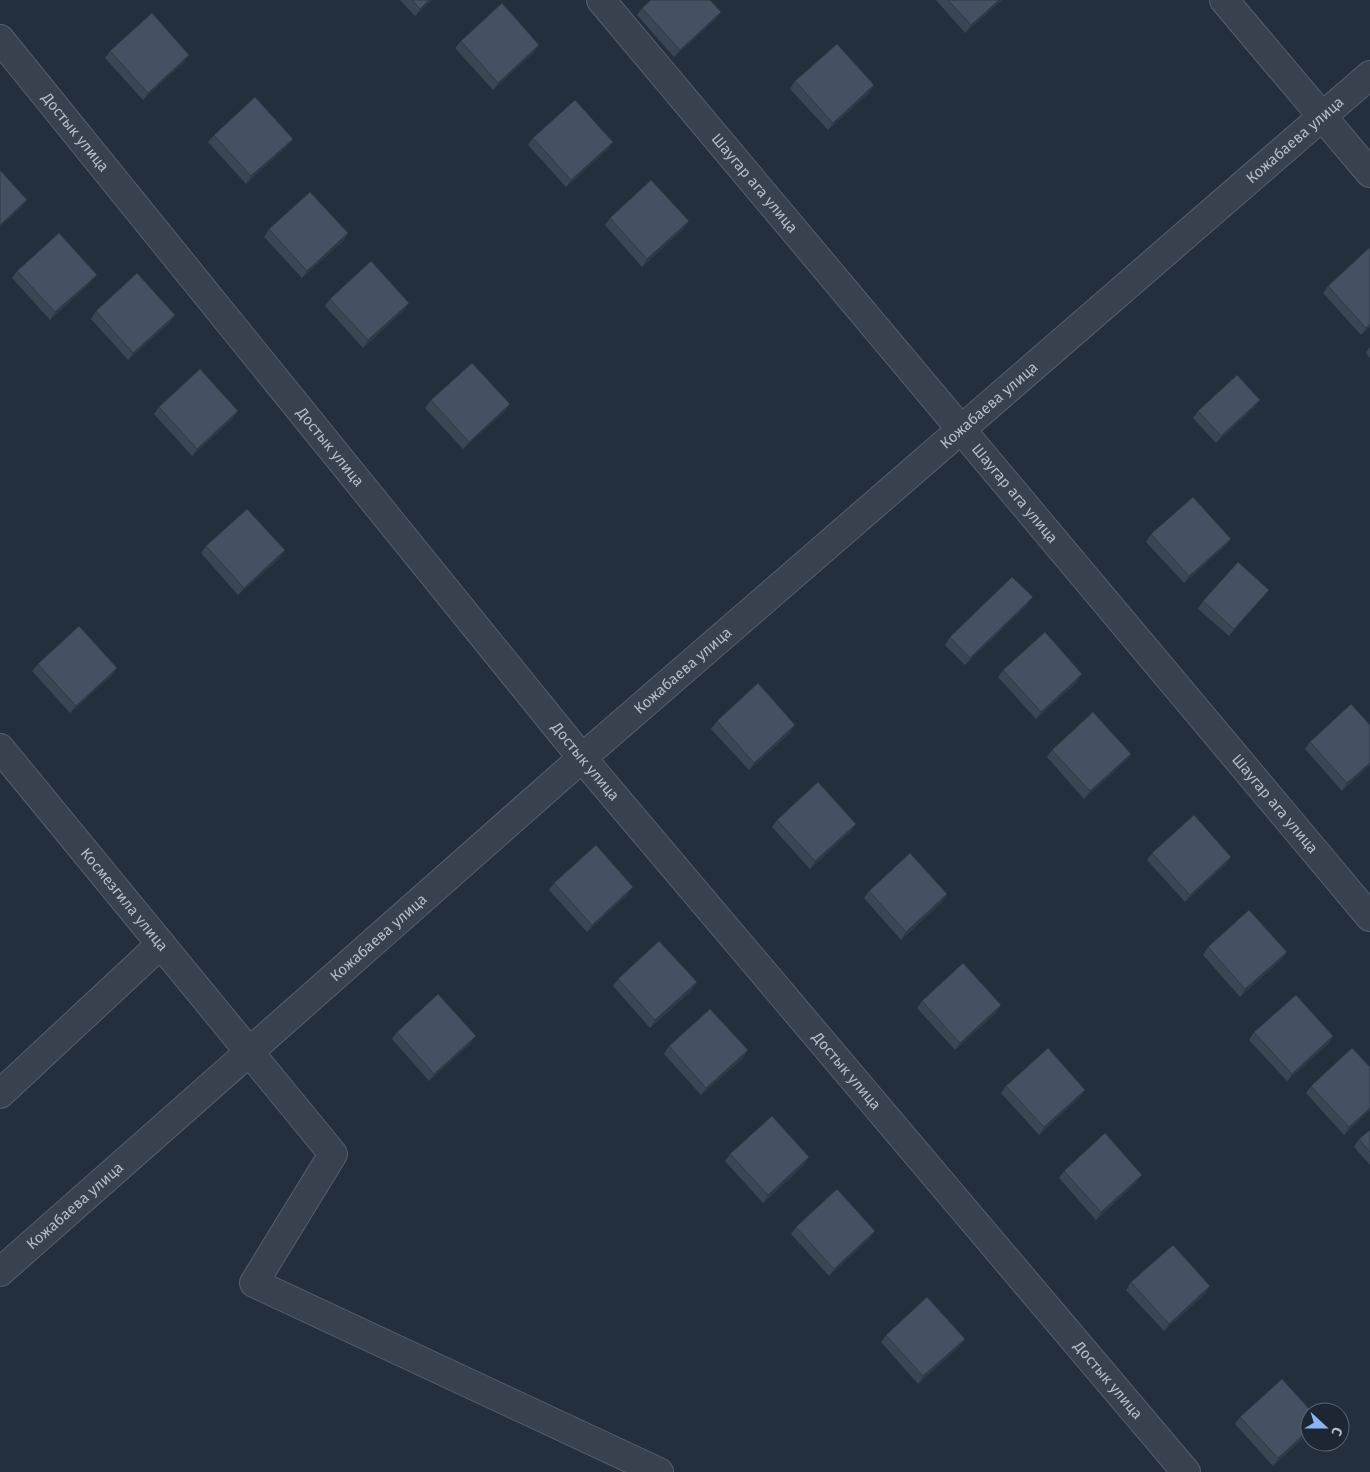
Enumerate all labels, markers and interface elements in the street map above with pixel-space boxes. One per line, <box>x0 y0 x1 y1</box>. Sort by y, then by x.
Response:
street label: Достык улица <box>38 88 113 175</box>
street label: Кожабаева улица <box>1243 93 1347 187</box>
street label: Шаугар ага улица <box>708 130 801 236</box>
street label: Кожабаева улица <box>936 358 1041 452</box>
street label: Достык улица <box>292 403 368 490</box>
street label: Шаугар ага улица <box>968 440 1062 547</box>
street label: Кожабаева улица <box>630 623 735 718</box>
street label: Достык улица <box>547 718 623 804</box>
street label: Шаугар ага улица <box>1228 750 1322 857</box>
street label: Космезгила улица <box>77 844 172 955</box>
street label: Кожабаева улица <box>326 890 431 985</box>
street label: Достык улица <box>808 1028 885 1114</box>
street label: Кожабаева улица <box>23 1158 127 1253</box>
street label: Достык улица <box>1070 1337 1146 1423</box>
north arrow <box>1300 1402 1350 1452</box>
text: С <box>1327 1425 1346 1438</box>

